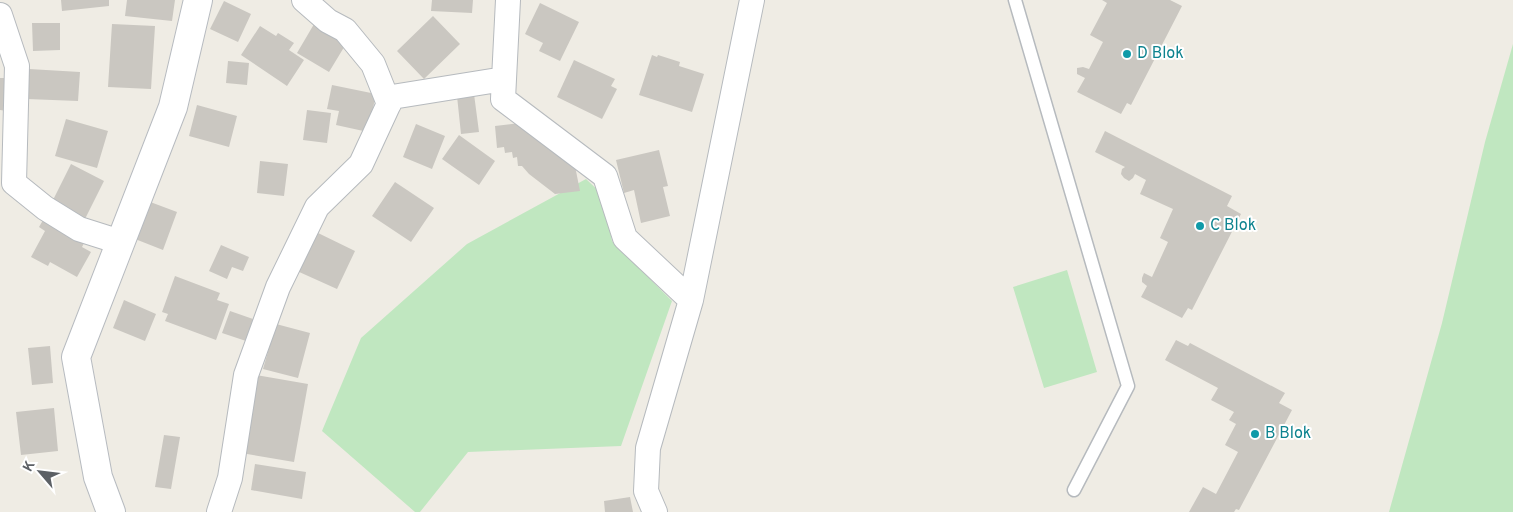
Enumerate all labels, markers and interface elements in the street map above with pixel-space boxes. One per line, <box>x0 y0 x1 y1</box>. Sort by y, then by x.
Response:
place label: D Blok <box>1137 44 1184 64</box>
marker: D Blok <box>1121 48 1133 60</box>
place label: C Blok <box>1210 216 1256 236</box>
marker: C Blok <box>1194 220 1206 232</box>
place label: B Blok <box>1265 424 1311 444</box>
marker: B Blok <box>1249 428 1261 440</box>
north arrow <box>15 447 65 497</box>
text: K <box>20 458 40 475</box>

